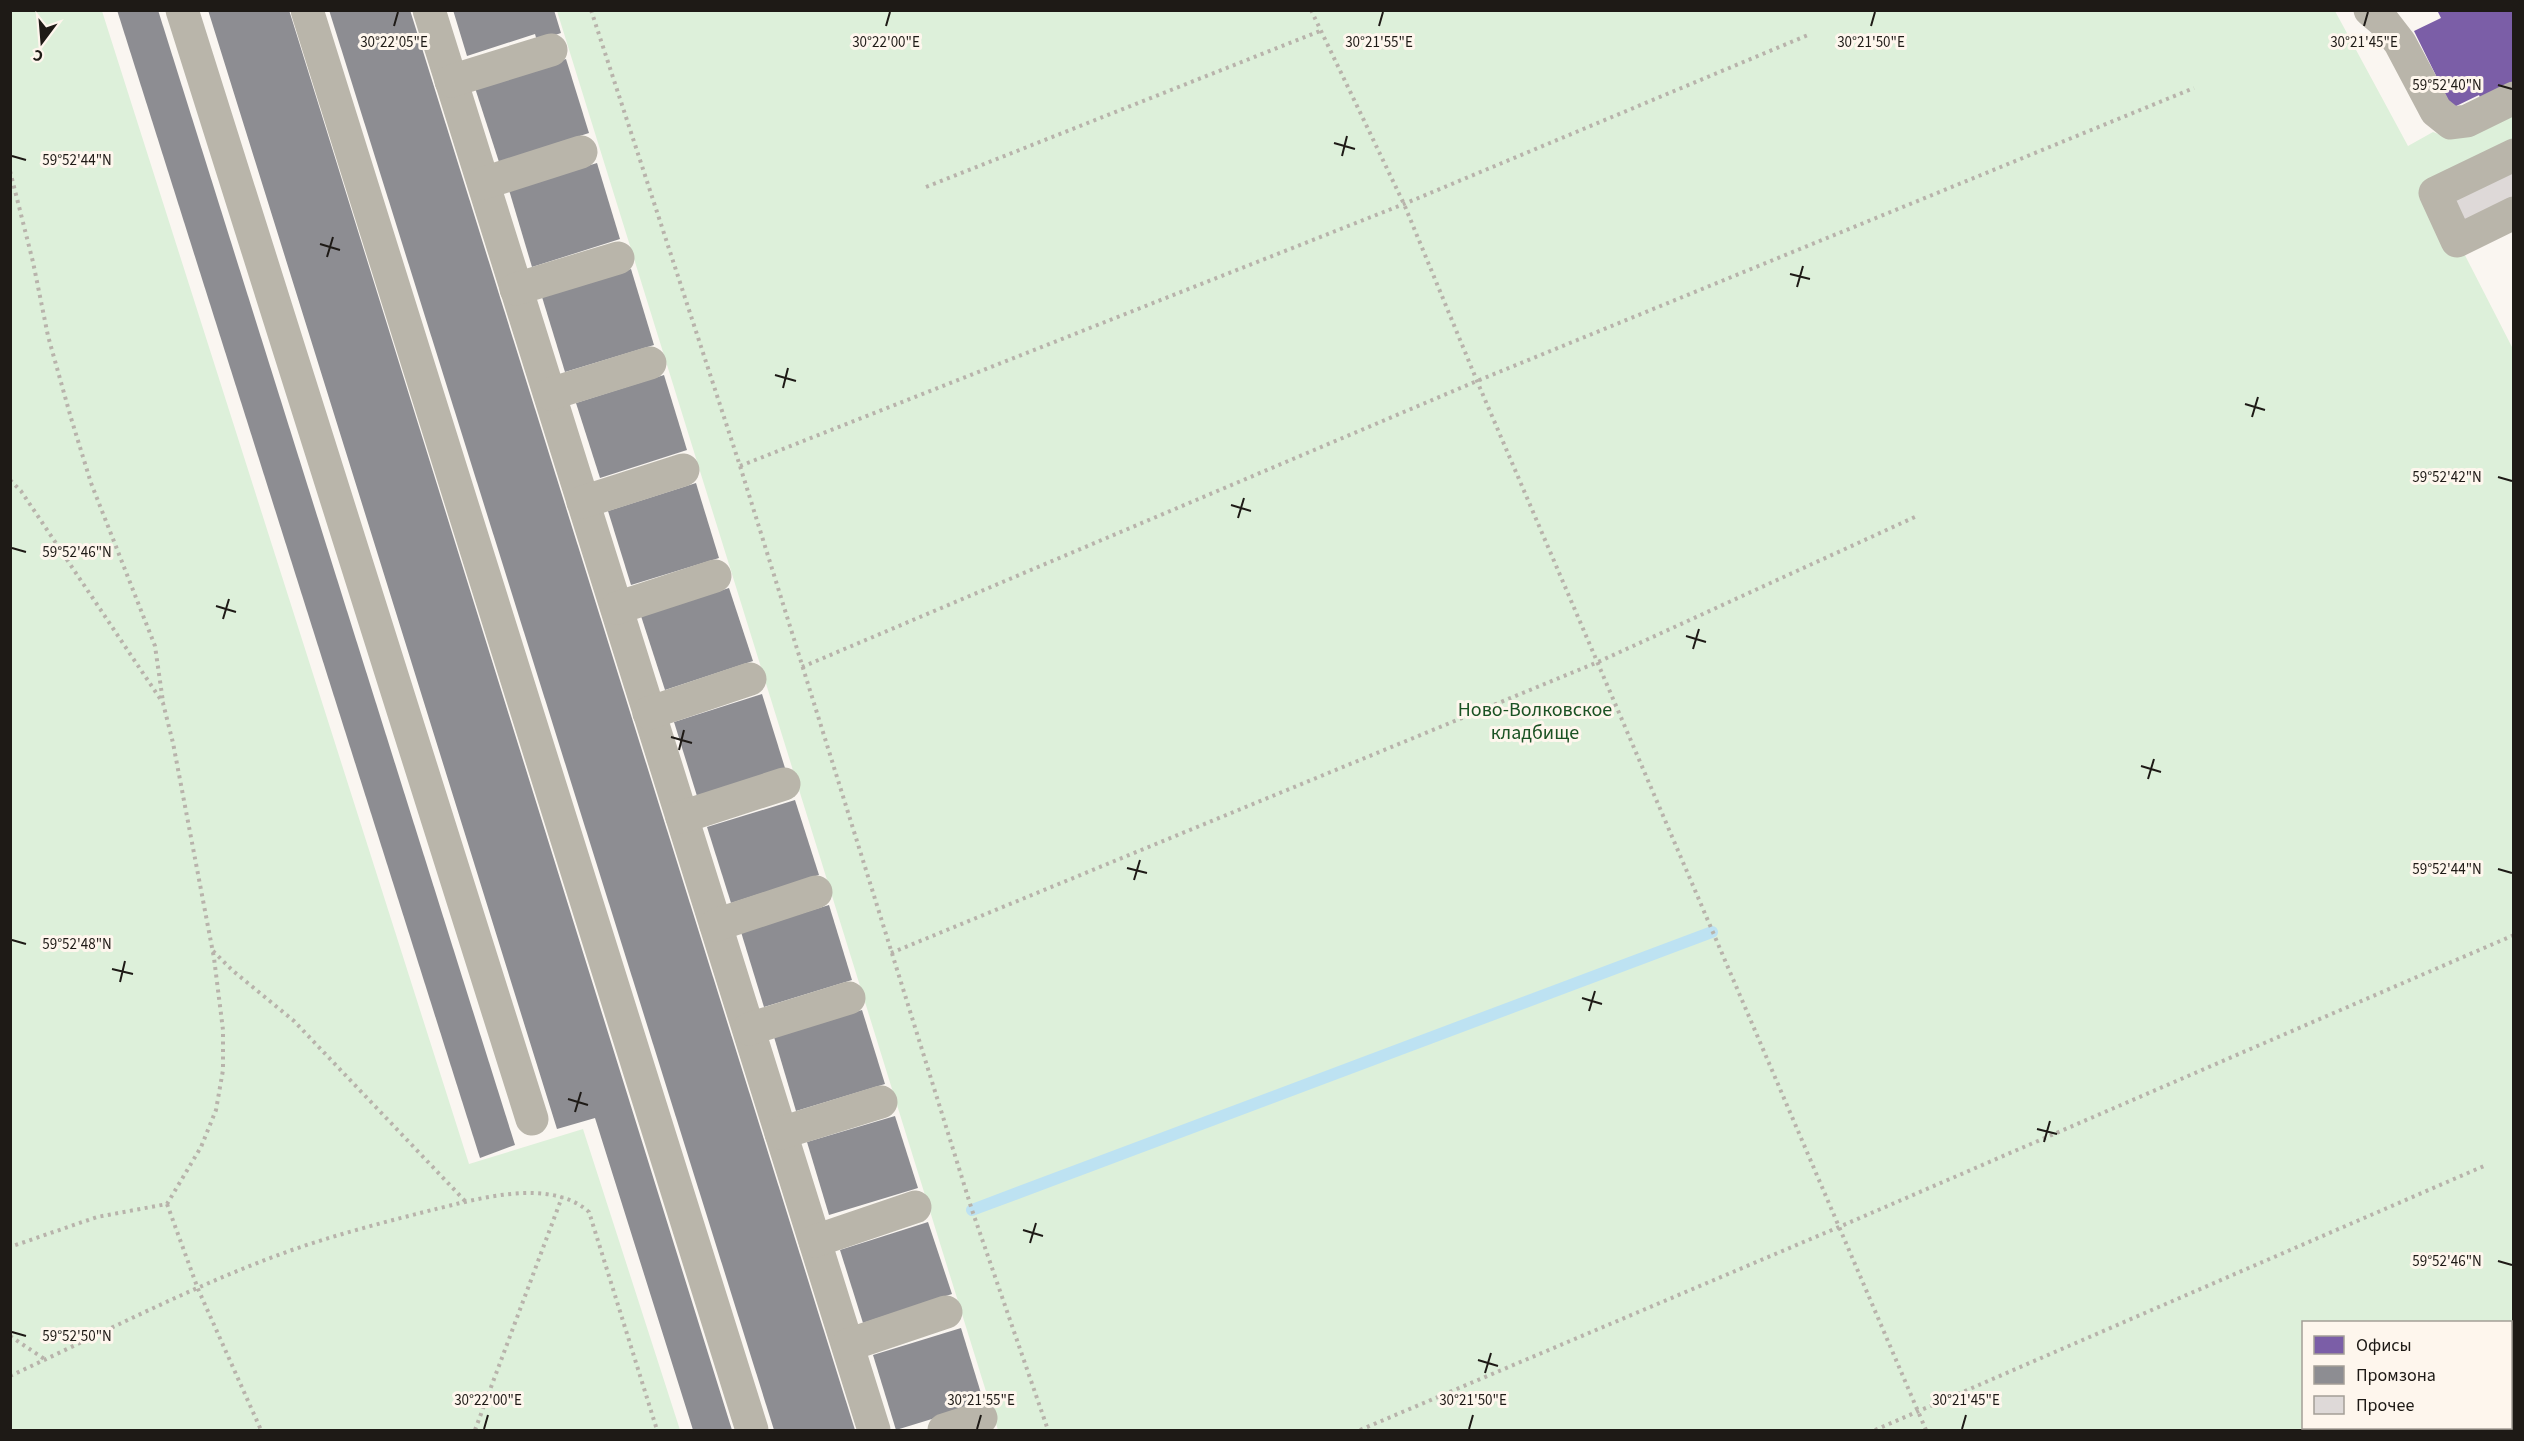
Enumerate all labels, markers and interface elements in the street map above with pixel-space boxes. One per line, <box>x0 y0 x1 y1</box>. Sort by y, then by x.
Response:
north arrow <box>12 12 72 72</box>
text: 30°22'05"E <box>360 32 428 53</box>
text: 30°22'00"E <box>852 32 920 53</box>
text: 30°21'55"E <box>1345 32 1413 53</box>
text: 30°21'50"E <box>1837 32 1905 53</box>
text: 30°21'45"E <box>2330 32 2398 53</box>
text: С <box>31 44 46 67</box>
text: 59°52'40"N <box>2412 75 2482 96</box>
text: 59°52'44"N <box>42 150 112 171</box>
text: 59°52'42"N <box>2412 467 2482 488</box>
text: 59°52'46"N <box>42 542 112 563</box>
park label: Ново-Волковское кладбище <box>1458 696 1612 747</box>
text: 59°52'44"N <box>2412 859 2482 880</box>
text: 59°52'48"N <box>42 934 112 955</box>
text: 59°52'46"N <box>2412 1251 2482 1272</box>
legend <box>2302 1321 2512 1429</box>
text: 59°52'50"N <box>42 1326 112 1347</box>
text: Офисы <box>2356 1333 2412 1358</box>
text: Промзона <box>2356 1363 2436 1388</box>
text: 30°22'00"E <box>454 1390 522 1411</box>
text: 30°21'55"E <box>947 1390 1015 1411</box>
text: 30°21'50"E <box>1439 1390 1507 1411</box>
text: 30°21'45"E <box>1932 1390 2000 1411</box>
text: Прочее <box>2356 1393 2414 1418</box>

